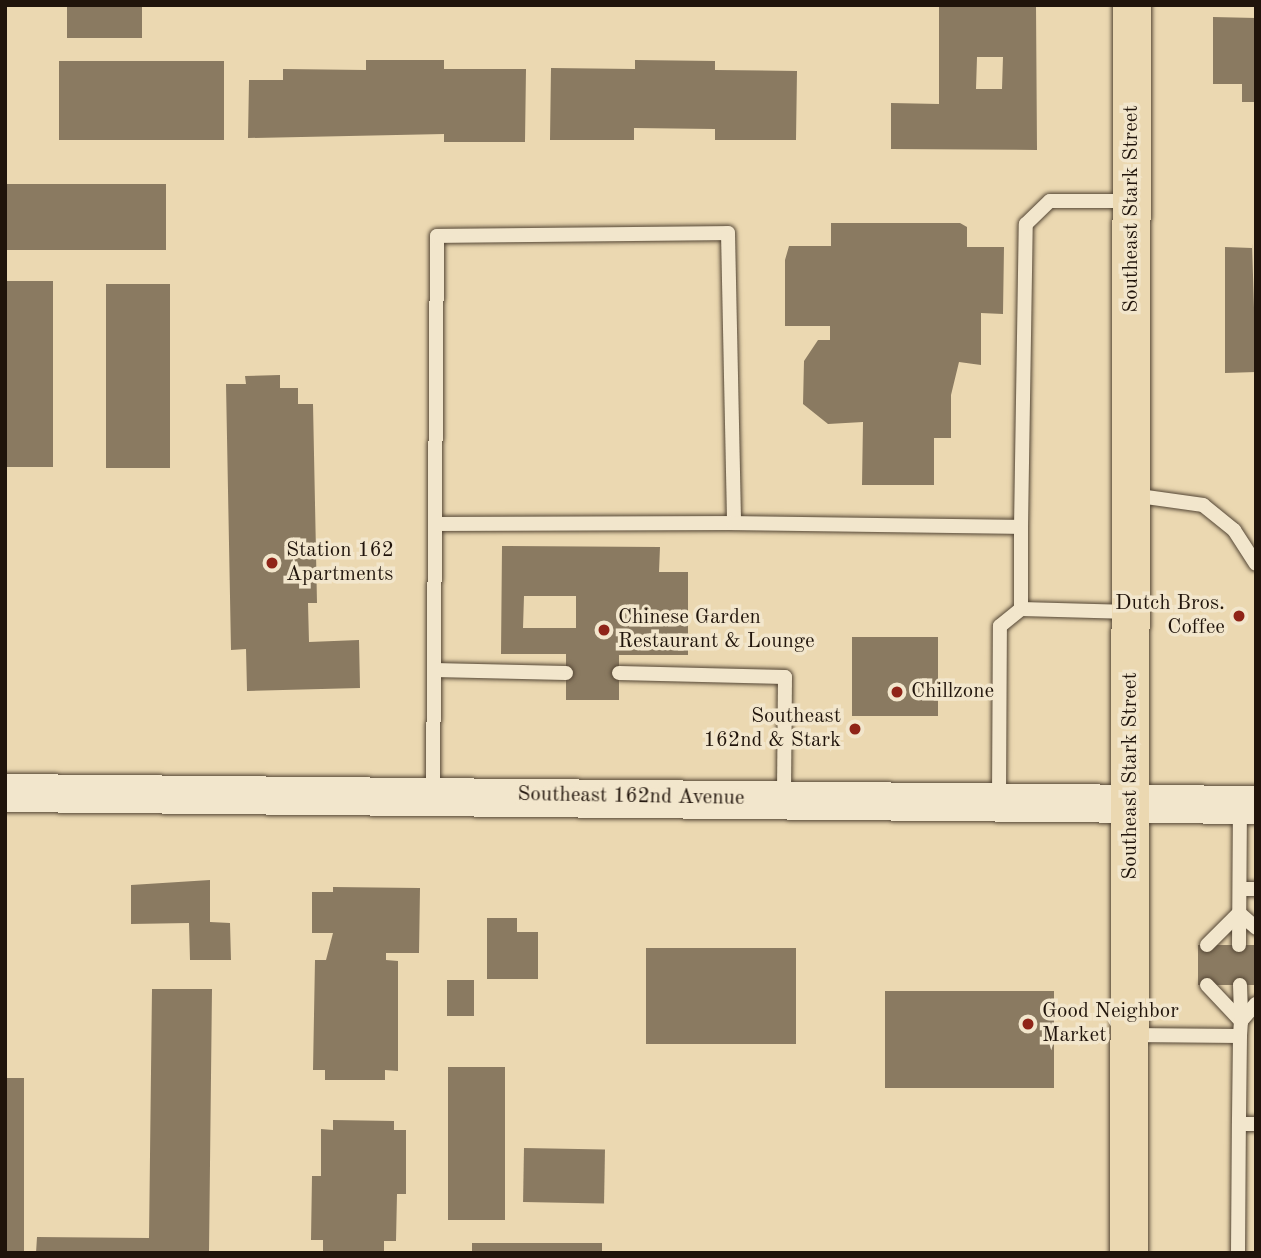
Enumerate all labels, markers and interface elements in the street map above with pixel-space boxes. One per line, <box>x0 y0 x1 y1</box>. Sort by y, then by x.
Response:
street label: Southeast Stark Street <box>1119 105 1145 313</box>
place label: Station 162 Apartments <box>286 538 394 588</box>
marker: Station 162 Apartments <box>264 555 280 571</box>
place label: Dutch Bros. Coffee <box>1115 591 1225 641</box>
place label: Chinese Garden Restaurant & Lounge <box>618 605 815 655</box>
marker: Dutch Bros. Coffee <box>1231 608 1247 624</box>
marker: Chinese Garden Restaurant & Lounge <box>596 622 612 638</box>
street label: Southeast Stark Street <box>1118 672 1144 880</box>
place label: Chillzone <box>911 679 994 705</box>
marker: Chillzone <box>889 684 905 700</box>
place label: Southeast 162nd & Stark <box>704 704 841 754</box>
marker: Southeast 162nd & Stark <box>847 721 863 737</box>
street label: Southeast 162nd Avenue <box>517 782 745 812</box>
place label: Good Neighbor Market <box>1042 999 1179 1049</box>
marker: Good Neighbor Market <box>1020 1016 1036 1032</box>

